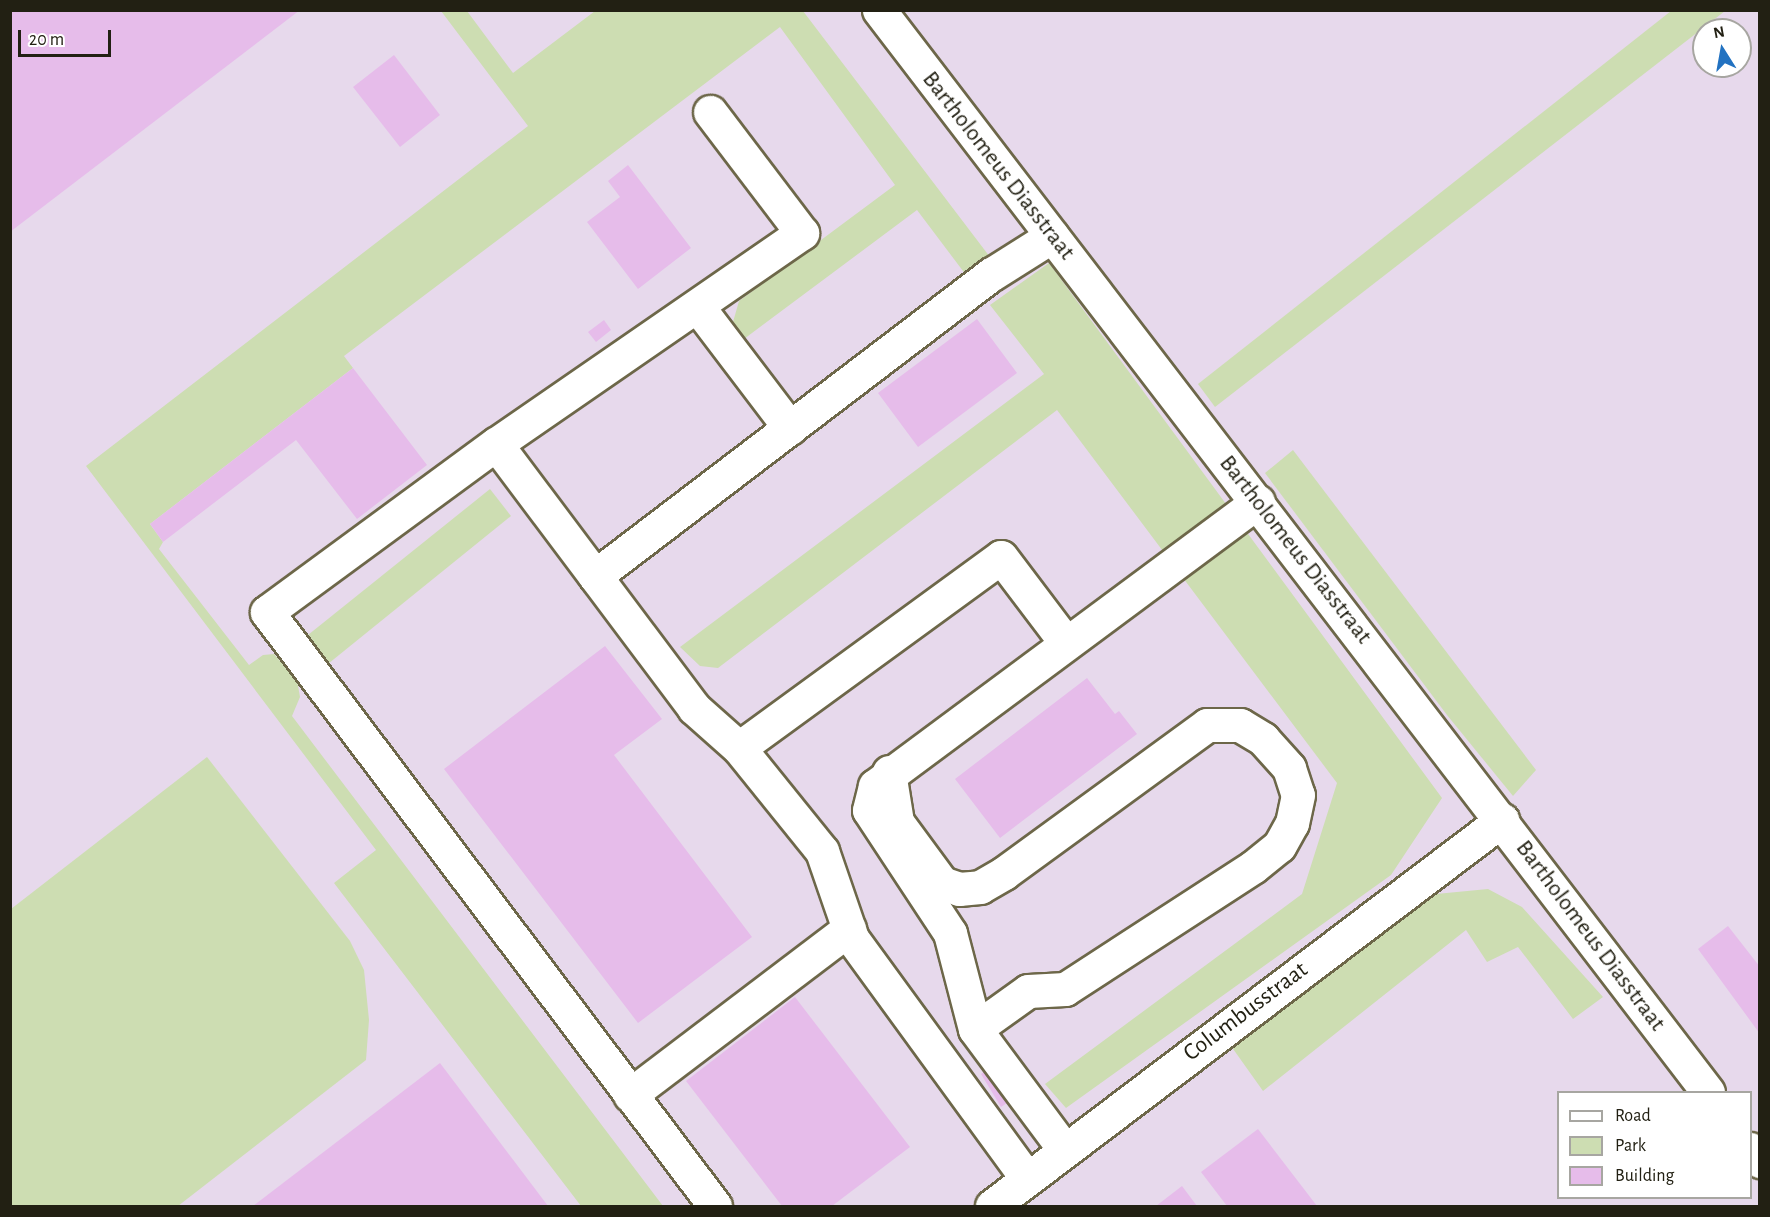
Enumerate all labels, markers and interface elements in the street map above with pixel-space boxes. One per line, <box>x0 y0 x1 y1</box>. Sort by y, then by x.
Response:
scale bar <box>21 18 114 56</box>
north arrow <box>1692 18 1752 78</box>
text: N <box>1712 23 1726 41</box>
text: 20 m <box>29 31 64 49</box>
street label: Bartholomeus Diasstraat <box>915 66 1081 266</box>
street label: Bartholomeus Diasstraat <box>1212 450 1378 650</box>
street label: Bartholomeus Diasstraat <box>1509 835 1671 1037</box>
street label: Columbusstraat <box>1178 956 1314 1068</box>
legend <box>1557 1091 1752 1199</box>
text: Road <box>1615 1107 1651 1125</box>
text: Park <box>1615 1137 1646 1155</box>
text: Building <box>1615 1167 1674 1185</box>

